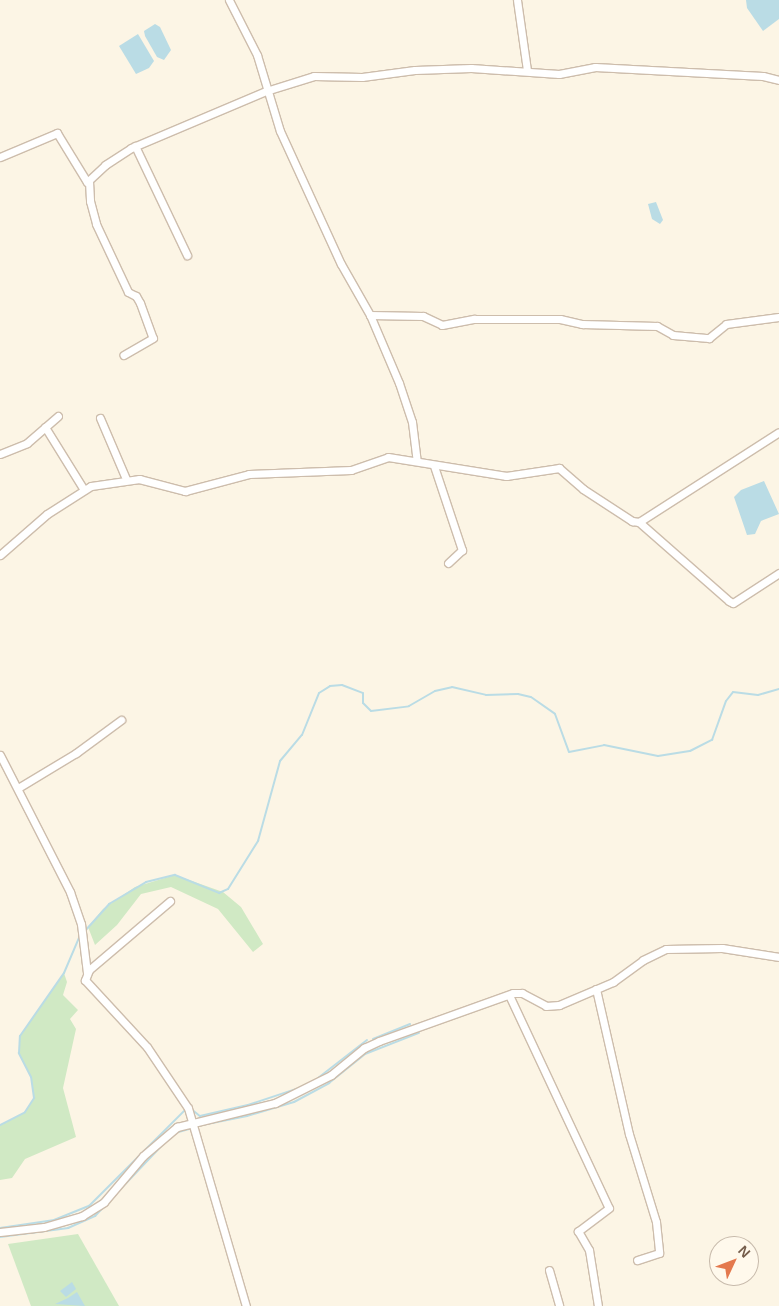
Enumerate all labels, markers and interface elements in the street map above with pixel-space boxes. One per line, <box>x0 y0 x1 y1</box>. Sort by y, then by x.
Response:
north arrow <box>709 1236 759 1286</box>
text: N <box>735 1242 754 1261</box>

